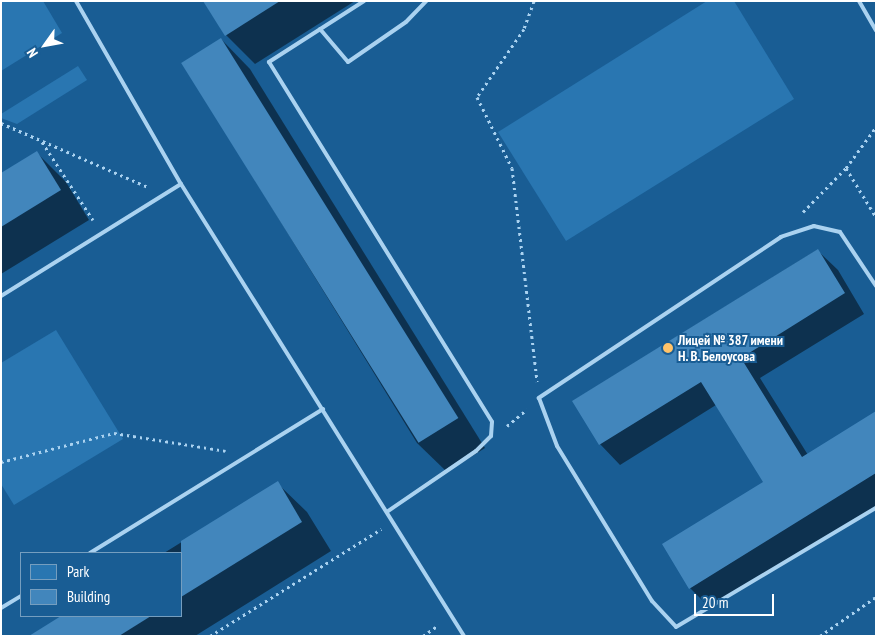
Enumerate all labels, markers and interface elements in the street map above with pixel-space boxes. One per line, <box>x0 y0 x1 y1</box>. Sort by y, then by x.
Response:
north arrow <box>20 20 70 70</box>
text: N <box>23 45 42 61</box>
place label: Лицей № 387 имени Н. В. Белоусова <box>678 332 784 364</box>
marker: Лицей № 387 имени Н. В. Белоусова <box>662 342 674 354</box>
legend <box>20 552 182 617</box>
text: Park <box>67 562 89 581</box>
scale bar <box>697 584 777 616</box>
text: Building <box>67 587 110 606</box>
text: 20 m <box>702 593 728 612</box>

